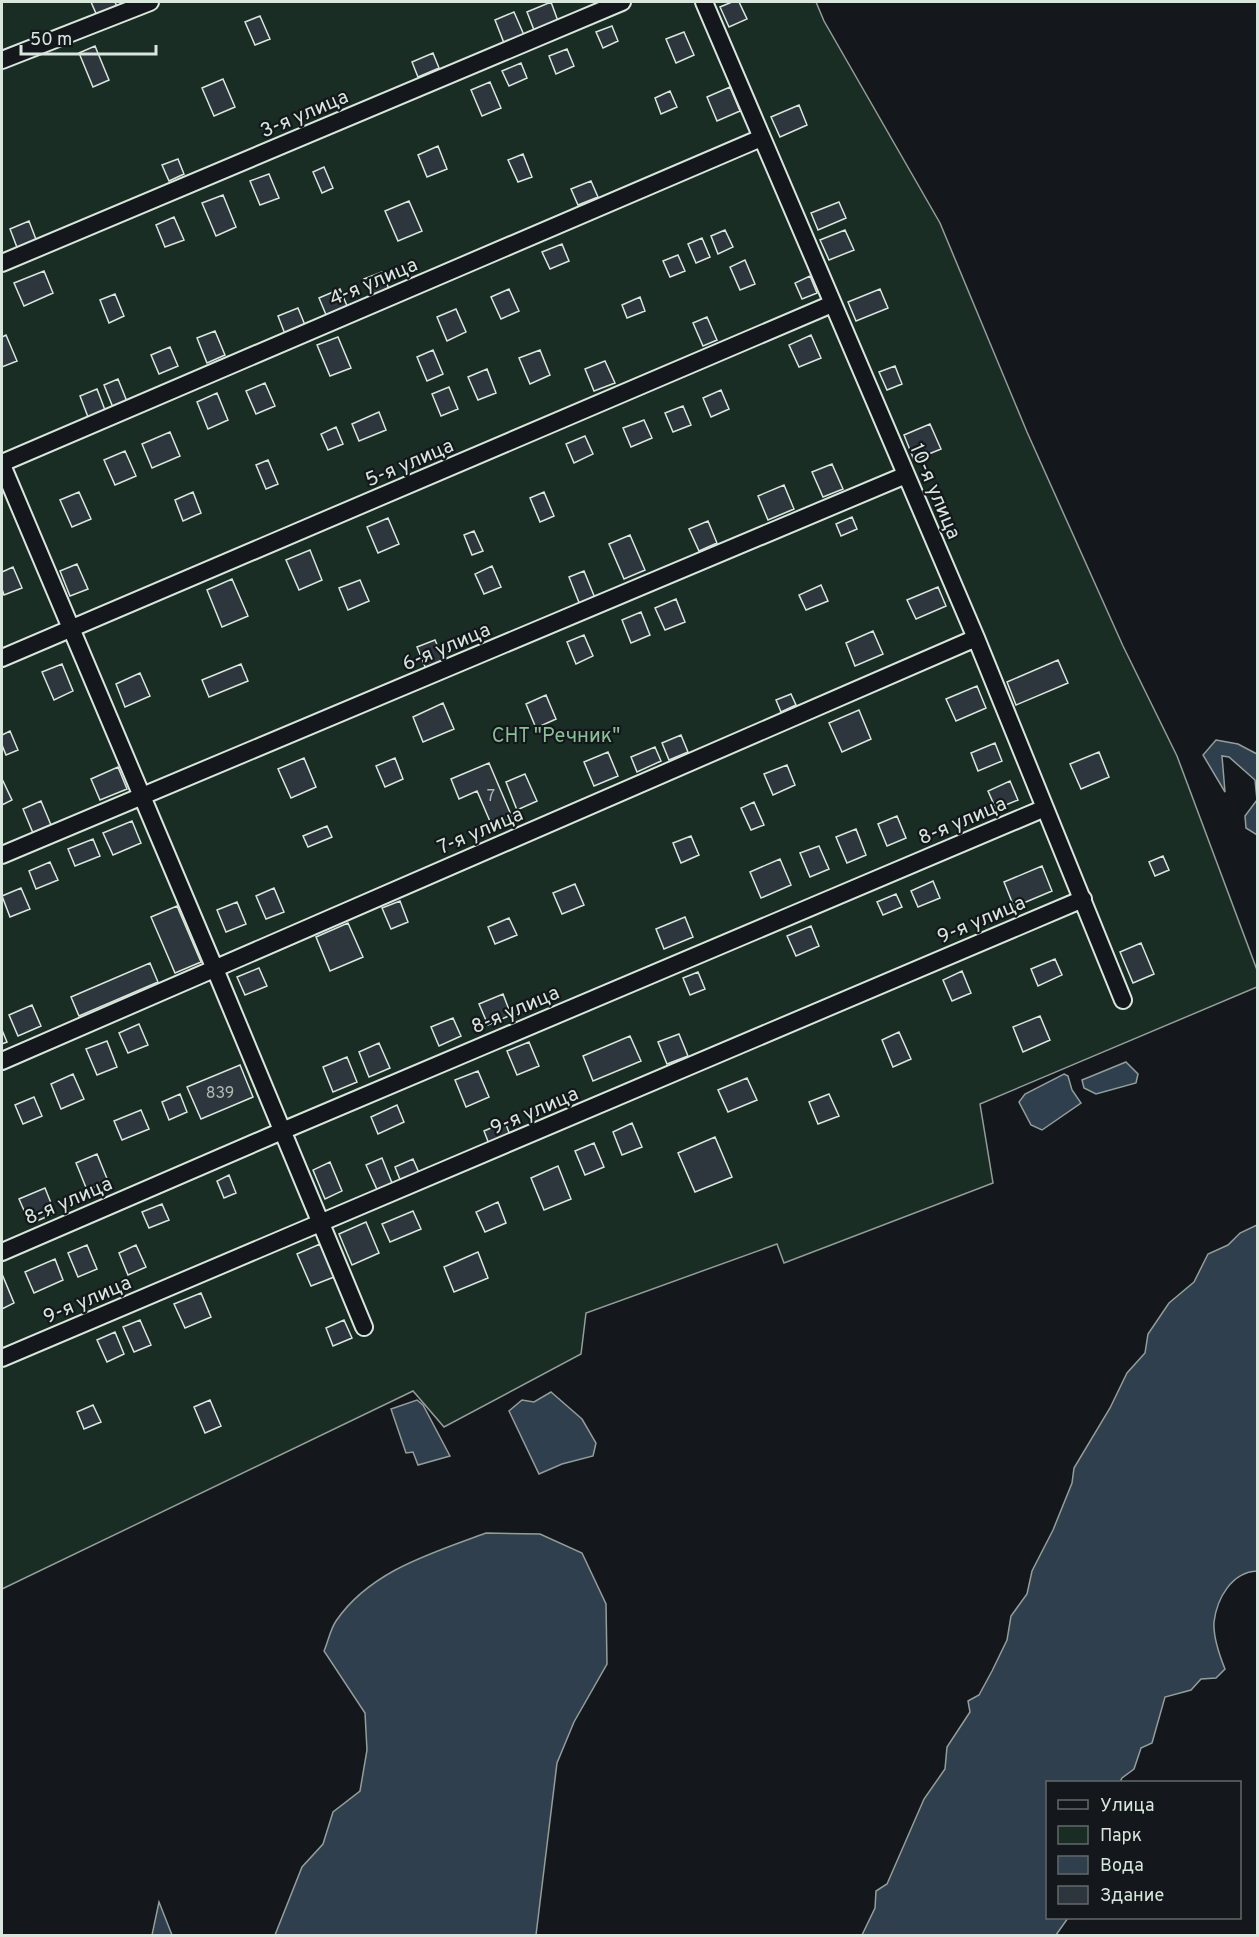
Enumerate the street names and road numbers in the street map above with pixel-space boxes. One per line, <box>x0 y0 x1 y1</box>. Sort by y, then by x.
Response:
street label: 3-я улица <box>257 85 353 145</box>
street label: 4-я улица <box>326 253 422 313</box>
street label: 5-я улица <box>362 434 458 494</box>
street label: 10-я улица <box>902 440 966 544</box>
street label: 6-я улица <box>399 618 495 678</box>
street label: 8-я улица <box>915 792 1011 852</box>
street label: 7-я улица <box>434 802 528 862</box>
street label: 9-я улица <box>934 891 1030 951</box>
street label: 8-я улица <box>468 981 564 1041</box>
street label: 9-я улица <box>487 1082 583 1142</box>
street label: 8-я улица <box>21 1172 117 1232</box>
street label: 9-я улица <box>40 1271 136 1331</box>

